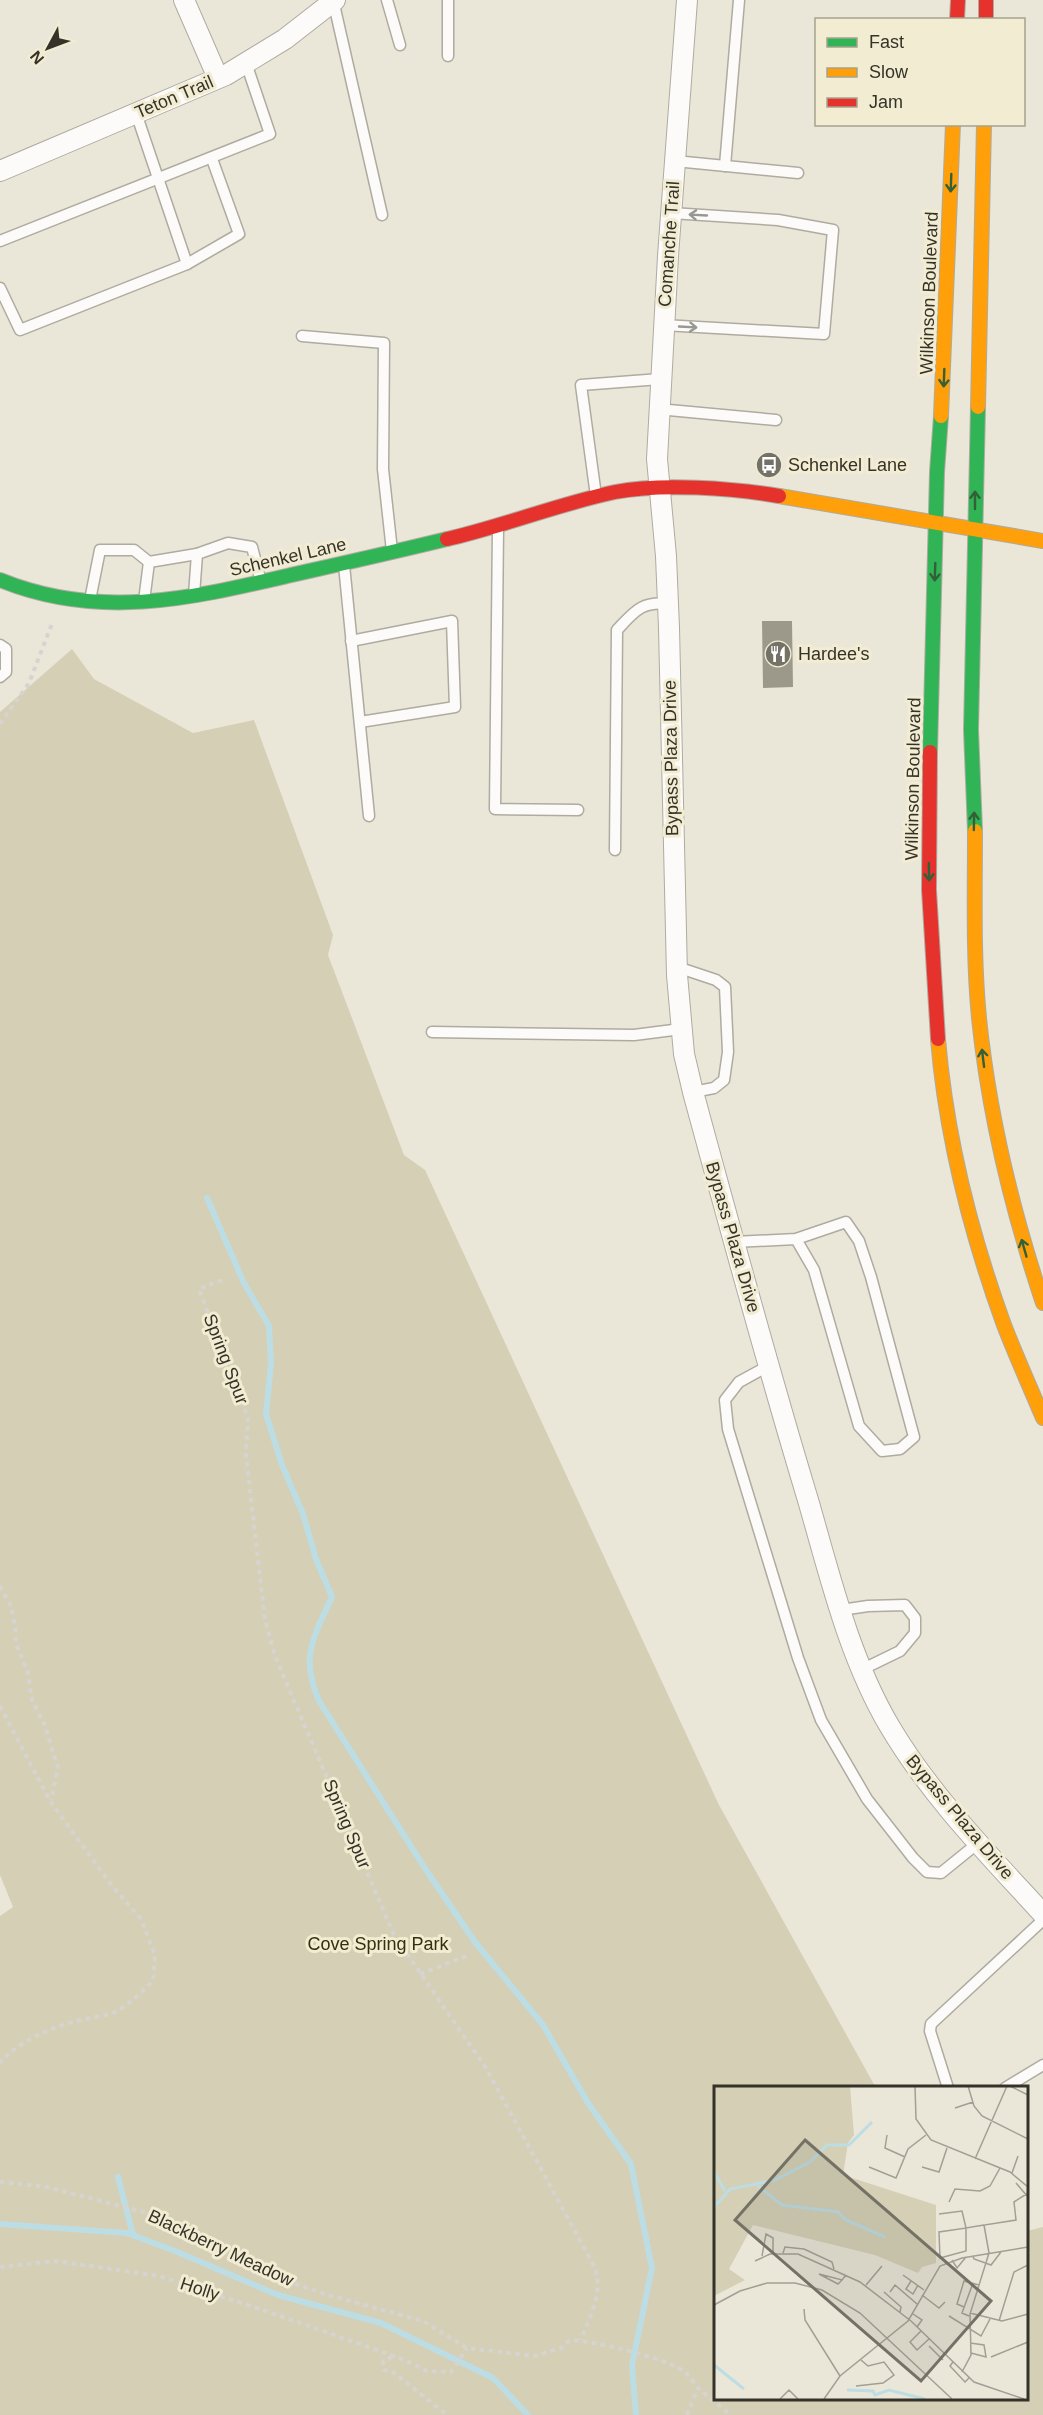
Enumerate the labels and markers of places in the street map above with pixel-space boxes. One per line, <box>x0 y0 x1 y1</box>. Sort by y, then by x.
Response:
bus stop icon: Schenkel Lane <box>754 450 784 480</box>
place label: Schenkel Lane <box>788 455 907 475</box>
restaurant icon: Hardee's <box>763 639 793 669</box>
place label: Hardee's <box>798 644 869 664</box>

